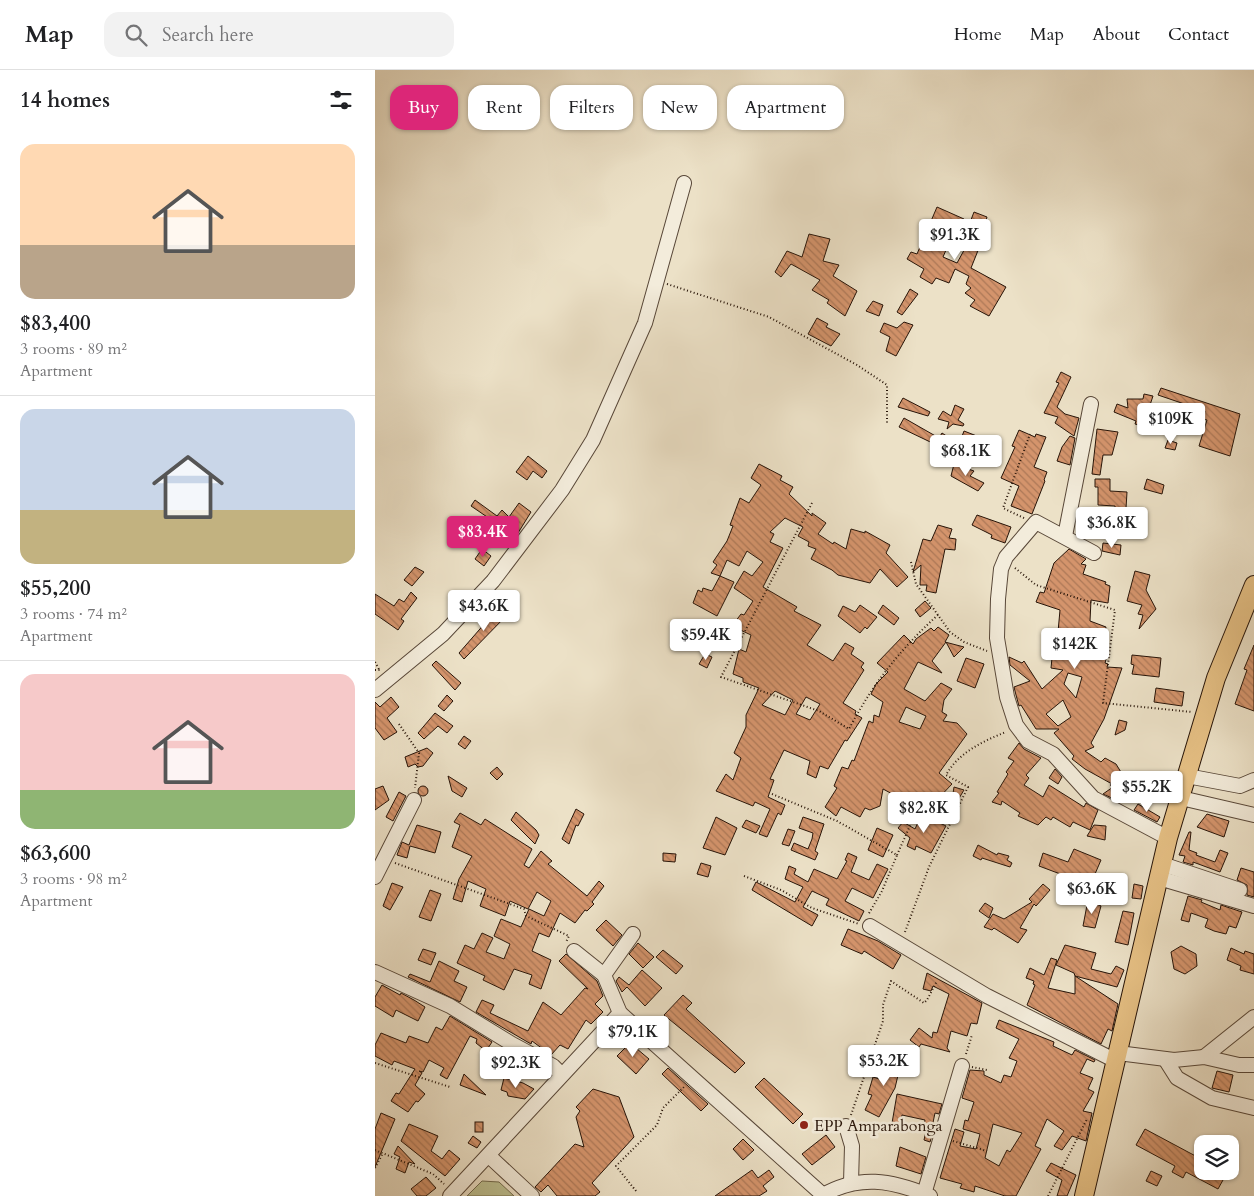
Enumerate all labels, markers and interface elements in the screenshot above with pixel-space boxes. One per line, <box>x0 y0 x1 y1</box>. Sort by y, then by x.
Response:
search box <box>104 12 454 57</box>
text: Map <box>25 18 74 51</box>
icon: search <box>122 21 150 49</box>
text: Search here <box>162 22 254 48</box>
text: Home <box>954 22 1002 47</box>
text: Map <box>1030 22 1064 47</box>
text: About <box>1092 22 1140 47</box>
text: Contact <box>1168 22 1229 47</box>
chip: Buy <box>390 85 458 130</box>
chip: Rent <box>468 85 540 130</box>
chip: Filters <box>550 85 633 130</box>
chip: New <box>643 85 717 130</box>
chip: Apartment <box>727 85 844 130</box>
text: 14 homes <box>20 86 110 115</box>
icon: filters <box>327 86 355 114</box>
icon: home <box>143 176 233 266</box>
pin: $91.3K <box>914 218 996 261</box>
text: $91.3K <box>930 224 980 246</box>
text: $83,400 <box>20 309 91 338</box>
text: 3 rooms · 89 m² <box>20 338 127 360</box>
text: Apartment <box>20 360 93 382</box>
pin: $109K <box>1136 402 1206 445</box>
text: $109K <box>1148 408 1194 430</box>
pin: $68.1K <box>925 434 1007 477</box>
text: $68.1K <box>941 440 991 462</box>
icon: home <box>143 442 233 532</box>
pin: $36.8K <box>1071 506 1153 549</box>
text: $36.8K <box>1087 512 1137 534</box>
pin: $83.4K <box>442 516 524 558</box>
text: $83.4K <box>458 521 508 543</box>
text: $55,200 <box>20 574 91 603</box>
pin: $43.6K <box>443 590 525 632</box>
text: $43.6K <box>459 595 509 617</box>
text: 3 rooms · 74 m² <box>20 603 127 625</box>
pin: $59.4K <box>665 618 747 661</box>
text: $59.4K <box>681 624 731 646</box>
text: Apartment <box>20 625 93 647</box>
pin: $142K <box>1040 628 1110 670</box>
text: $142K <box>1052 633 1098 655</box>
icon: home <box>143 707 233 797</box>
pin: $55.2K <box>1106 770 1188 813</box>
text: $55.2K <box>1122 776 1172 798</box>
pin: $82.8K <box>883 792 965 834</box>
text: $82.8K <box>899 797 949 819</box>
text: $63,600 <box>20 839 91 868</box>
text: 3 rooms · 98 m² <box>20 868 127 890</box>
pin: $63.6K <box>1051 872 1133 915</box>
text: $63.6K <box>1067 878 1117 900</box>
text: Apartment <box>20 890 93 912</box>
pin: $79.1K <box>592 1016 674 1058</box>
text: $79.1K <box>608 1021 658 1043</box>
pin: $53.2K <box>843 1044 925 1087</box>
pin: $92.3K <box>475 1046 557 1089</box>
text: $53.2K <box>859 1050 909 1072</box>
text: $92.3K <box>491 1052 541 1074</box>
place label: EPP Amparabonga <box>814 1115 942 1137</box>
marker: EPP Amparabonga <box>798 1119 810 1131</box>
map controls <box>1194 1135 1239 1180</box>
button: layers <box>1194 1135 1239 1180</box>

